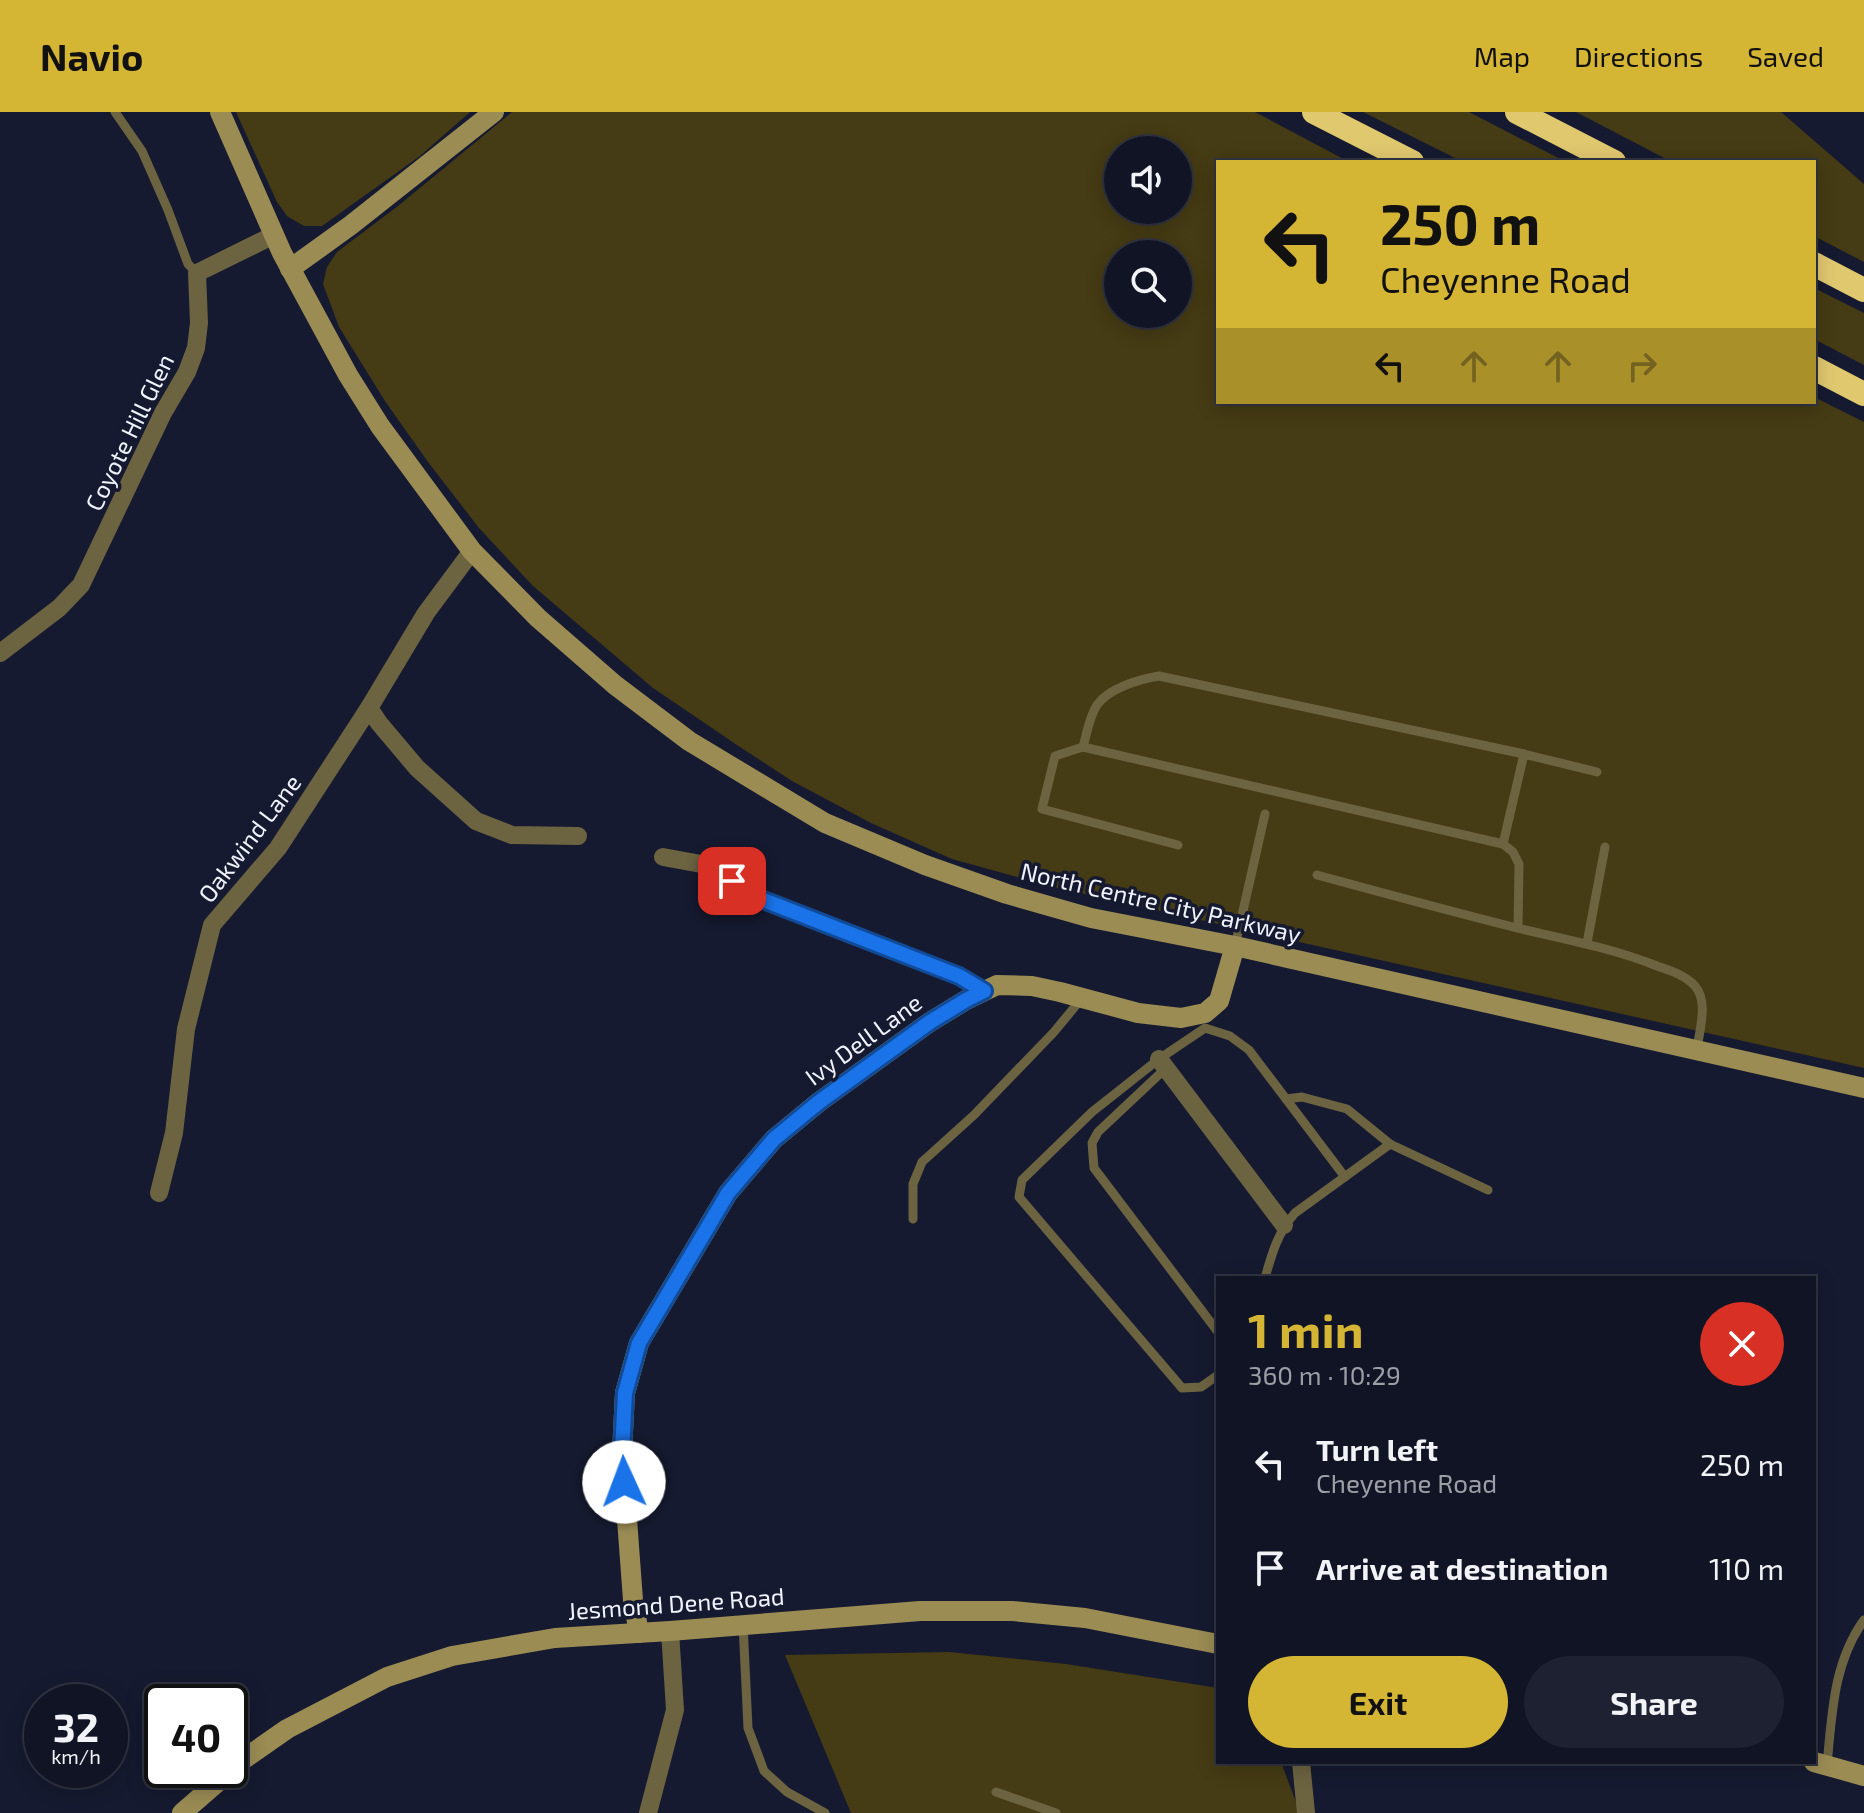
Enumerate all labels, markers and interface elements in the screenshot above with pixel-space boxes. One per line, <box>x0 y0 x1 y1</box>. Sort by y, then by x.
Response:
text: Navio <box>40 33 143 79</box>
text: Map <box>1474 39 1530 73</box>
text: Directions <box>1574 39 1703 73</box>
text: Saved <box>1747 39 1824 73</box>
map controls <box>1104 136 1192 328</box>
button: sound <box>1104 136 1192 224</box>
text: 250 m <box>1380 189 1540 256</box>
icon: left <box>1248 192 1352 296</box>
button: search <box>1104 240 1192 328</box>
text: Cheyenne Road <box>1380 257 1631 300</box>
icon: left <box>1368 344 1412 388</box>
icon: ahead <box>1452 344 1496 388</box>
icon: ahead <box>1536 344 1580 388</box>
icon: right <box>1620 344 1664 388</box>
street label: Coyote Hill Glen <box>79 349 179 515</box>
street label: Oakwind Lane <box>192 768 306 908</box>
pin <box>698 847 766 915</box>
street label: North Centre City Parkway <box>1018 856 1304 948</box>
icon: arrive <box>710 859 754 903</box>
street label: Ivy Dell Lane <box>799 987 927 1091</box>
text: 1 min <box>1248 1300 1364 1358</box>
button: close <box>1700 1302 1784 1386</box>
text: 360 m · 10:29 <box>1248 1359 1401 1390</box>
text: Turn left <box>1316 1431 1438 1467</box>
position arrow <box>582 1440 666 1524</box>
icon: left <box>1248 1442 1292 1486</box>
text: 250 m <box>1700 1446 1784 1482</box>
text: Cheyenne Road <box>1316 1467 1497 1498</box>
icon: arrive <box>1248 1546 1292 1590</box>
text: Arrive at destination <box>1316 1550 1608 1586</box>
text: 110 m <box>1709 1550 1784 1586</box>
street label: Jesmond Dene Road <box>567 1581 785 1625</box>
button: Exit <box>1248 1656 1508 1748</box>
button: Share <box>1524 1656 1784 1748</box>
speed limit sign: 40 <box>144 1684 248 1788</box>
text: 32 <box>53 1702 99 1750</box>
text: km/h <box>51 1744 101 1768</box>

